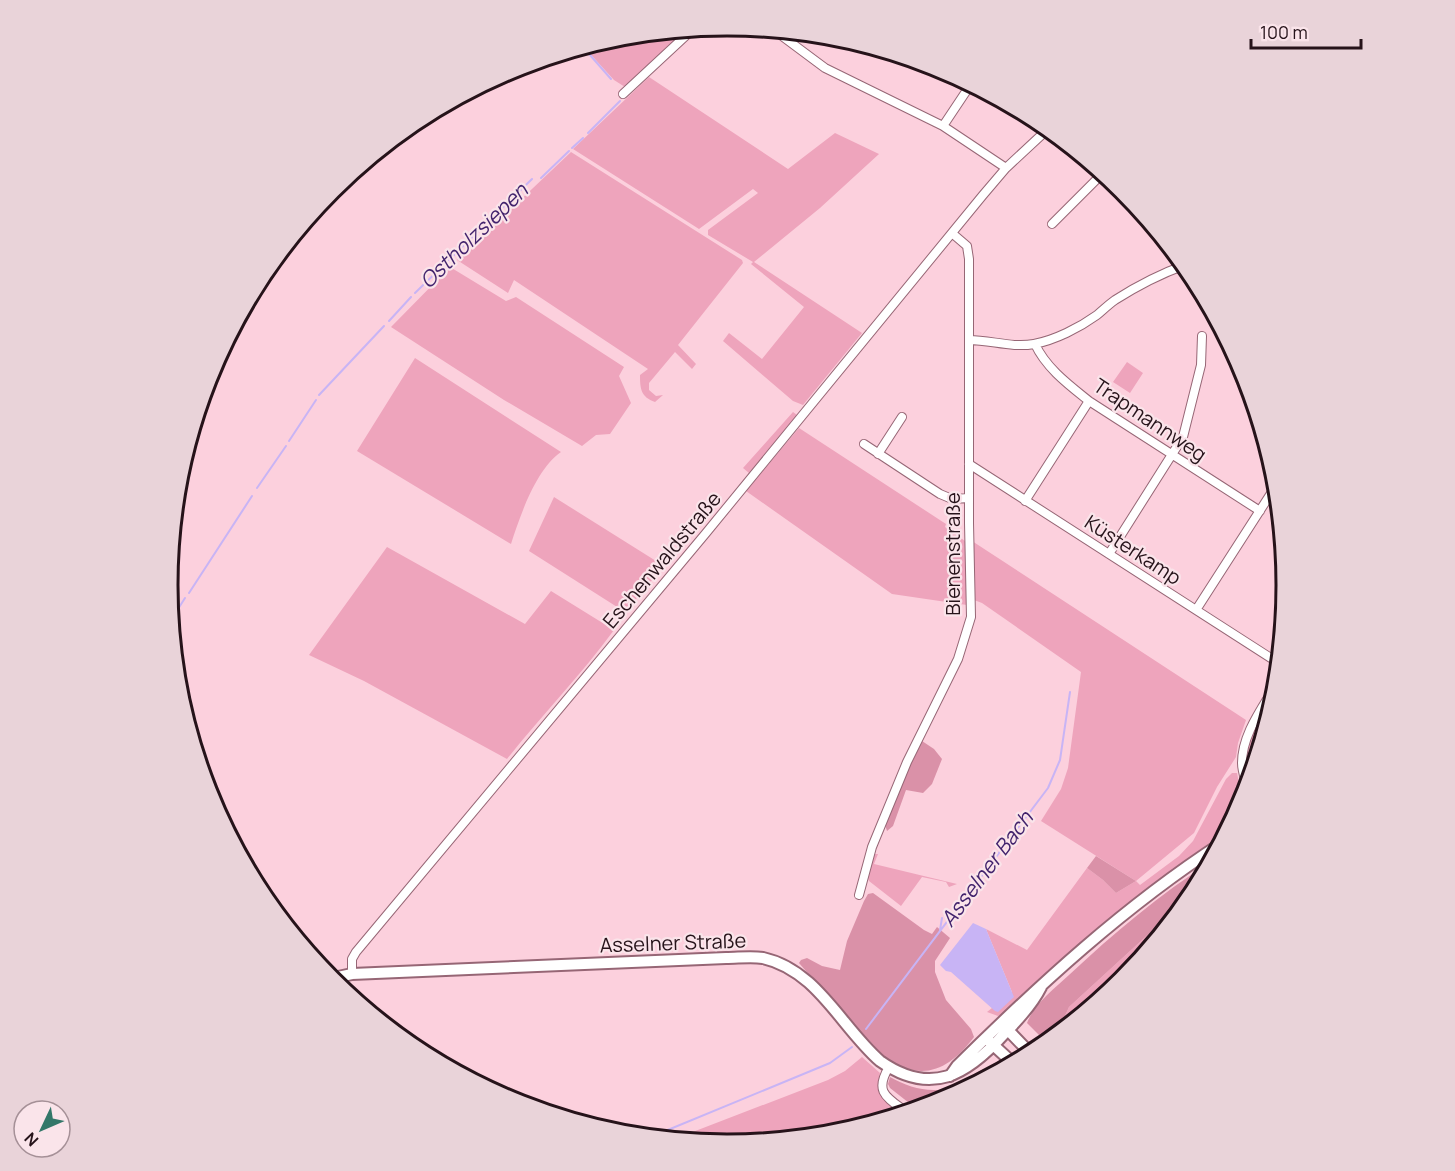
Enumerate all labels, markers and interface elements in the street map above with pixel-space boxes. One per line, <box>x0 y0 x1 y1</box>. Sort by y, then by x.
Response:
scale bar <box>1251 12 1360 50</box>
text: 100 m <box>1260 20 1308 44</box>
water label: Ostholzsiepen <box>413 175 535 294</box>
street label: Trapmannweg <box>1088 372 1212 467</box>
street label: Eschenwaldstraße <box>596 486 727 634</box>
street label: Bienenstraße <box>939 492 966 616</box>
street label: Küsterkamp <box>1080 508 1187 591</box>
water label: Asselner Bach <box>934 804 1040 932</box>
street label: Asselner Straße <box>599 926 747 959</box>
north arrow <box>12 1099 72 1159</box>
text: N <box>19 1128 43 1151</box>

